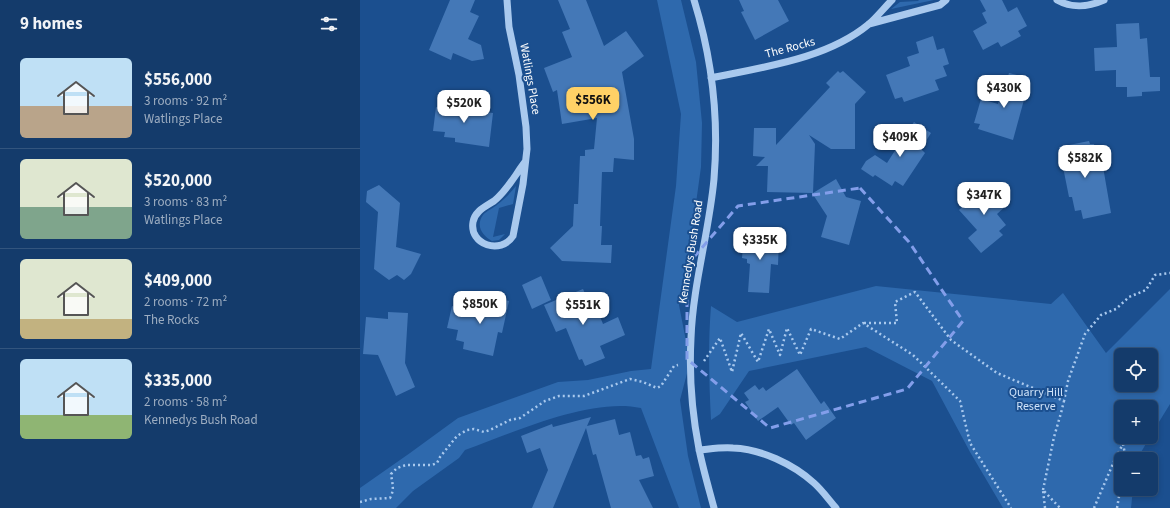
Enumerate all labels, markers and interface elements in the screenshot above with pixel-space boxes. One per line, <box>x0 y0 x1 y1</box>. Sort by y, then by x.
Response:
text: 9 homes <box>20 12 82 36</box>
icon: filters <box>318 13 340 35</box>
street label: The Rocks <box>763 33 817 63</box>
street label: Watlings Place <box>515 42 545 116</box>
text: $556,000 <box>144 68 212 92</box>
icon: home <box>52 74 100 122</box>
pin: $430K <box>976 75 1032 109</box>
text: $430K <box>986 79 1022 97</box>
pin: $556K <box>565 87 621 121</box>
pin: $520K <box>436 90 492 124</box>
text: $556K <box>575 91 611 109</box>
text: 3 rooms · 92 m² <box>144 92 227 110</box>
text: $520K <box>446 94 482 112</box>
text: Watlings Place <box>144 110 222 128</box>
pin: $409K <box>872 124 928 158</box>
text: $409K <box>882 128 918 146</box>
pin: $582K <box>1057 145 1113 179</box>
text: $582K <box>1067 149 1103 167</box>
text: $520,000 <box>144 169 212 193</box>
icon: home <box>52 175 100 223</box>
pin: $347K <box>956 182 1012 216</box>
text: $347K <box>966 186 1002 204</box>
text: 3 rooms · 83 m² <box>144 193 227 211</box>
street label: Kennedys Bush Road <box>674 199 708 305</box>
text: Watlings Place <box>144 211 222 229</box>
pin: $335K <box>732 227 788 261</box>
text: $335K <box>742 231 778 249</box>
text: $409,000 <box>144 269 212 293</box>
icon: home <box>52 275 100 323</box>
pin: $850K <box>452 291 508 325</box>
pin: $551K <box>555 292 611 326</box>
text: 2 rooms · 72 m² <box>144 293 227 311</box>
text: $850K <box>462 295 498 313</box>
text: $551K <box>565 296 601 314</box>
text: The Rocks <box>144 311 199 329</box>
map controls <box>1114 348 1158 496</box>
button: locate <box>1114 348 1158 392</box>
text: $335,000 <box>144 369 212 393</box>
icon: home <box>52 375 100 423</box>
park label: Quarry Hill Reserve <box>1009 384 1063 415</box>
text: 2 rooms · 58 m² <box>144 393 227 411</box>
button: + <box>1114 400 1158 444</box>
text: Kennedys Bush Road <box>144 411 258 429</box>
button: − <box>1114 452 1158 496</box>

